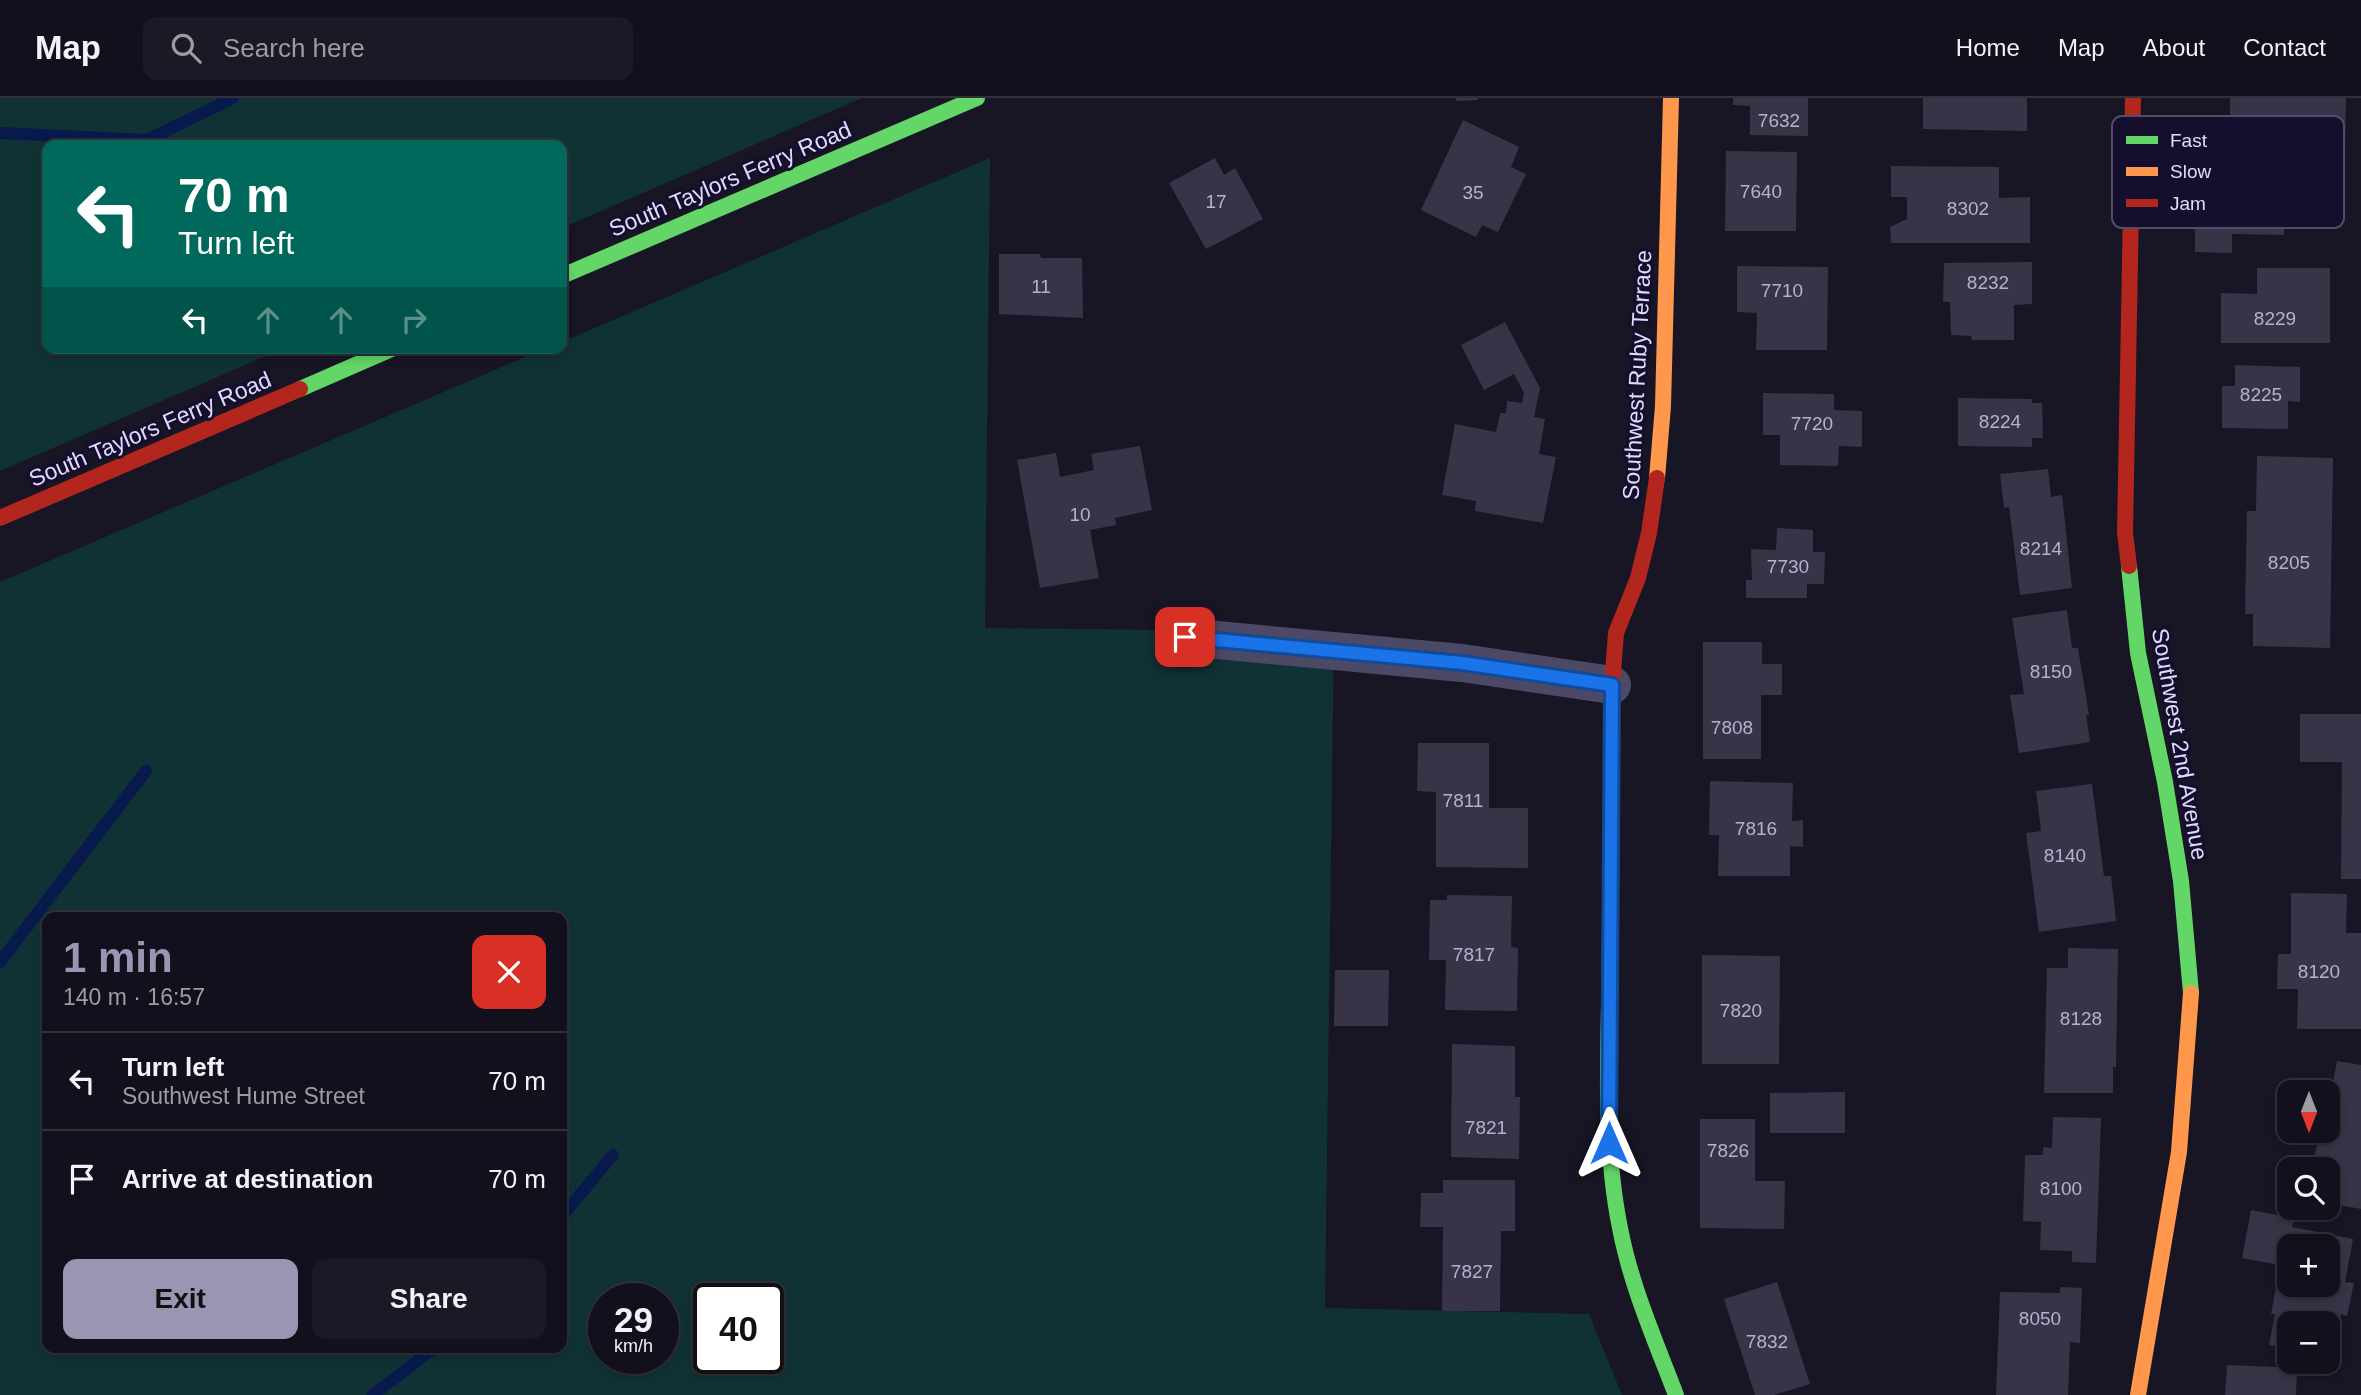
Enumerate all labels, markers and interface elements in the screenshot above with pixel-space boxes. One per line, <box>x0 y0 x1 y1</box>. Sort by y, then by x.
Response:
search box <box>143 17 633 80</box>
text: Map <box>35 29 101 66</box>
icon: search <box>167 29 205 67</box>
text: Search here <box>223 33 365 63</box>
text: Home <box>1956 34 2020 61</box>
text: Map <box>2058 34 2105 61</box>
text: About <box>2143 34 2205 61</box>
text: Contact <box>2243 34 2326 61</box>
house number: 7632 <box>1758 110 1800 131</box>
street label: South Taylors Ferry Road <box>605 116 855 242</box>
legend <box>2112 116 2344 228</box>
text: Fast <box>2170 130 2208 151</box>
text: Slow <box>2170 161 2211 182</box>
icon: left <box>63 168 154 259</box>
text: 70 m <box>178 168 290 222</box>
house number: 7640 <box>1740 181 1782 202</box>
house number: 35 <box>1462 182 1484 203</box>
house number: 17 <box>1205 191 1227 212</box>
text: Jam <box>2170 193 2206 214</box>
house number: 8302 <box>1947 198 1989 219</box>
text: Turn left <box>178 225 294 261</box>
street label: Southwest Ruby Terrace <box>1617 249 1657 501</box>
house number: 8232 <box>1967 272 2009 293</box>
house number: 11 <box>1031 276 1051 297</box>
house number: 7710 <box>1761 280 1803 301</box>
icon: left <box>176 301 214 339</box>
icon: ahead <box>249 301 287 339</box>
icon: ahead <box>322 301 360 339</box>
icon: right <box>395 301 433 339</box>
house number: 8229 <box>2254 308 2296 329</box>
street label: South Taylors Ferry Road <box>25 366 275 492</box>
house number: 8225 <box>2240 384 2282 405</box>
house number: 8224 <box>1979 411 2022 432</box>
house number: 7720 <box>1791 413 1833 434</box>
house number: 10 <box>1069 504 1091 525</box>
house number: 8214 <box>2020 538 2063 559</box>
house number: 8205 <box>2268 552 2310 573</box>
house number: 7730 <box>1767 556 1809 577</box>
pin <box>1155 607 1215 667</box>
icon: arrive <box>1166 618 1204 656</box>
street label: Southwest 2nd Avenue <box>2147 626 2213 862</box>
house number: 8150 <box>2030 661 2072 682</box>
house number: 7808 <box>1711 717 1753 738</box>
house number: 7811 <box>1443 790 1483 811</box>
house number: 7816 <box>1735 818 1777 839</box>
house number: 8140 <box>2044 845 2086 866</box>
text: 1 min <box>63 934 173 981</box>
button: close <box>472 935 546 1009</box>
house number: 7817 <box>1453 944 1495 965</box>
house number: 8120 <box>2298 961 2340 982</box>
text: 140 m · 16:57 <box>63 984 205 1010</box>
house number: 7820 <box>1720 1000 1762 1021</box>
house number: 8128 <box>2060 1008 2102 1029</box>
text: Turn left <box>122 1052 224 1082</box>
icon: left <box>63 1062 101 1100</box>
text: 70 m <box>488 1066 546 1096</box>
north arrow <box>2277 1080 2340 1143</box>
map controls <box>2277 1080 2340 1374</box>
text: Southwest Hume Street <box>122 1083 365 1109</box>
position arrow <box>1572 1106 1646 1180</box>
house number: 7821 <box>1465 1117 1507 1138</box>
house number: 7826 <box>1707 1140 1749 1161</box>
button: search <box>2277 1157 2340 1220</box>
icon: arrive <box>63 1160 101 1198</box>
text: Arrive at destination <box>122 1164 373 1194</box>
text: 70 m <box>488 1164 546 1194</box>
house number: 8100 <box>2040 1178 2082 1199</box>
button: + <box>2277 1234 2340 1297</box>
button: Exit <box>63 1259 298 1339</box>
button: Share <box>312 1259 546 1339</box>
house number: 7827 <box>1451 1261 1493 1282</box>
speed limit sign: 40 <box>693 1283 784 1374</box>
text: 29 <box>614 1300 653 1339</box>
house number: 8050 <box>2019 1308 2061 1329</box>
button: − <box>2277 1311 2340 1374</box>
house number: 7832 <box>1746 1331 1788 1352</box>
text: km/h <box>614 1336 653 1356</box>

